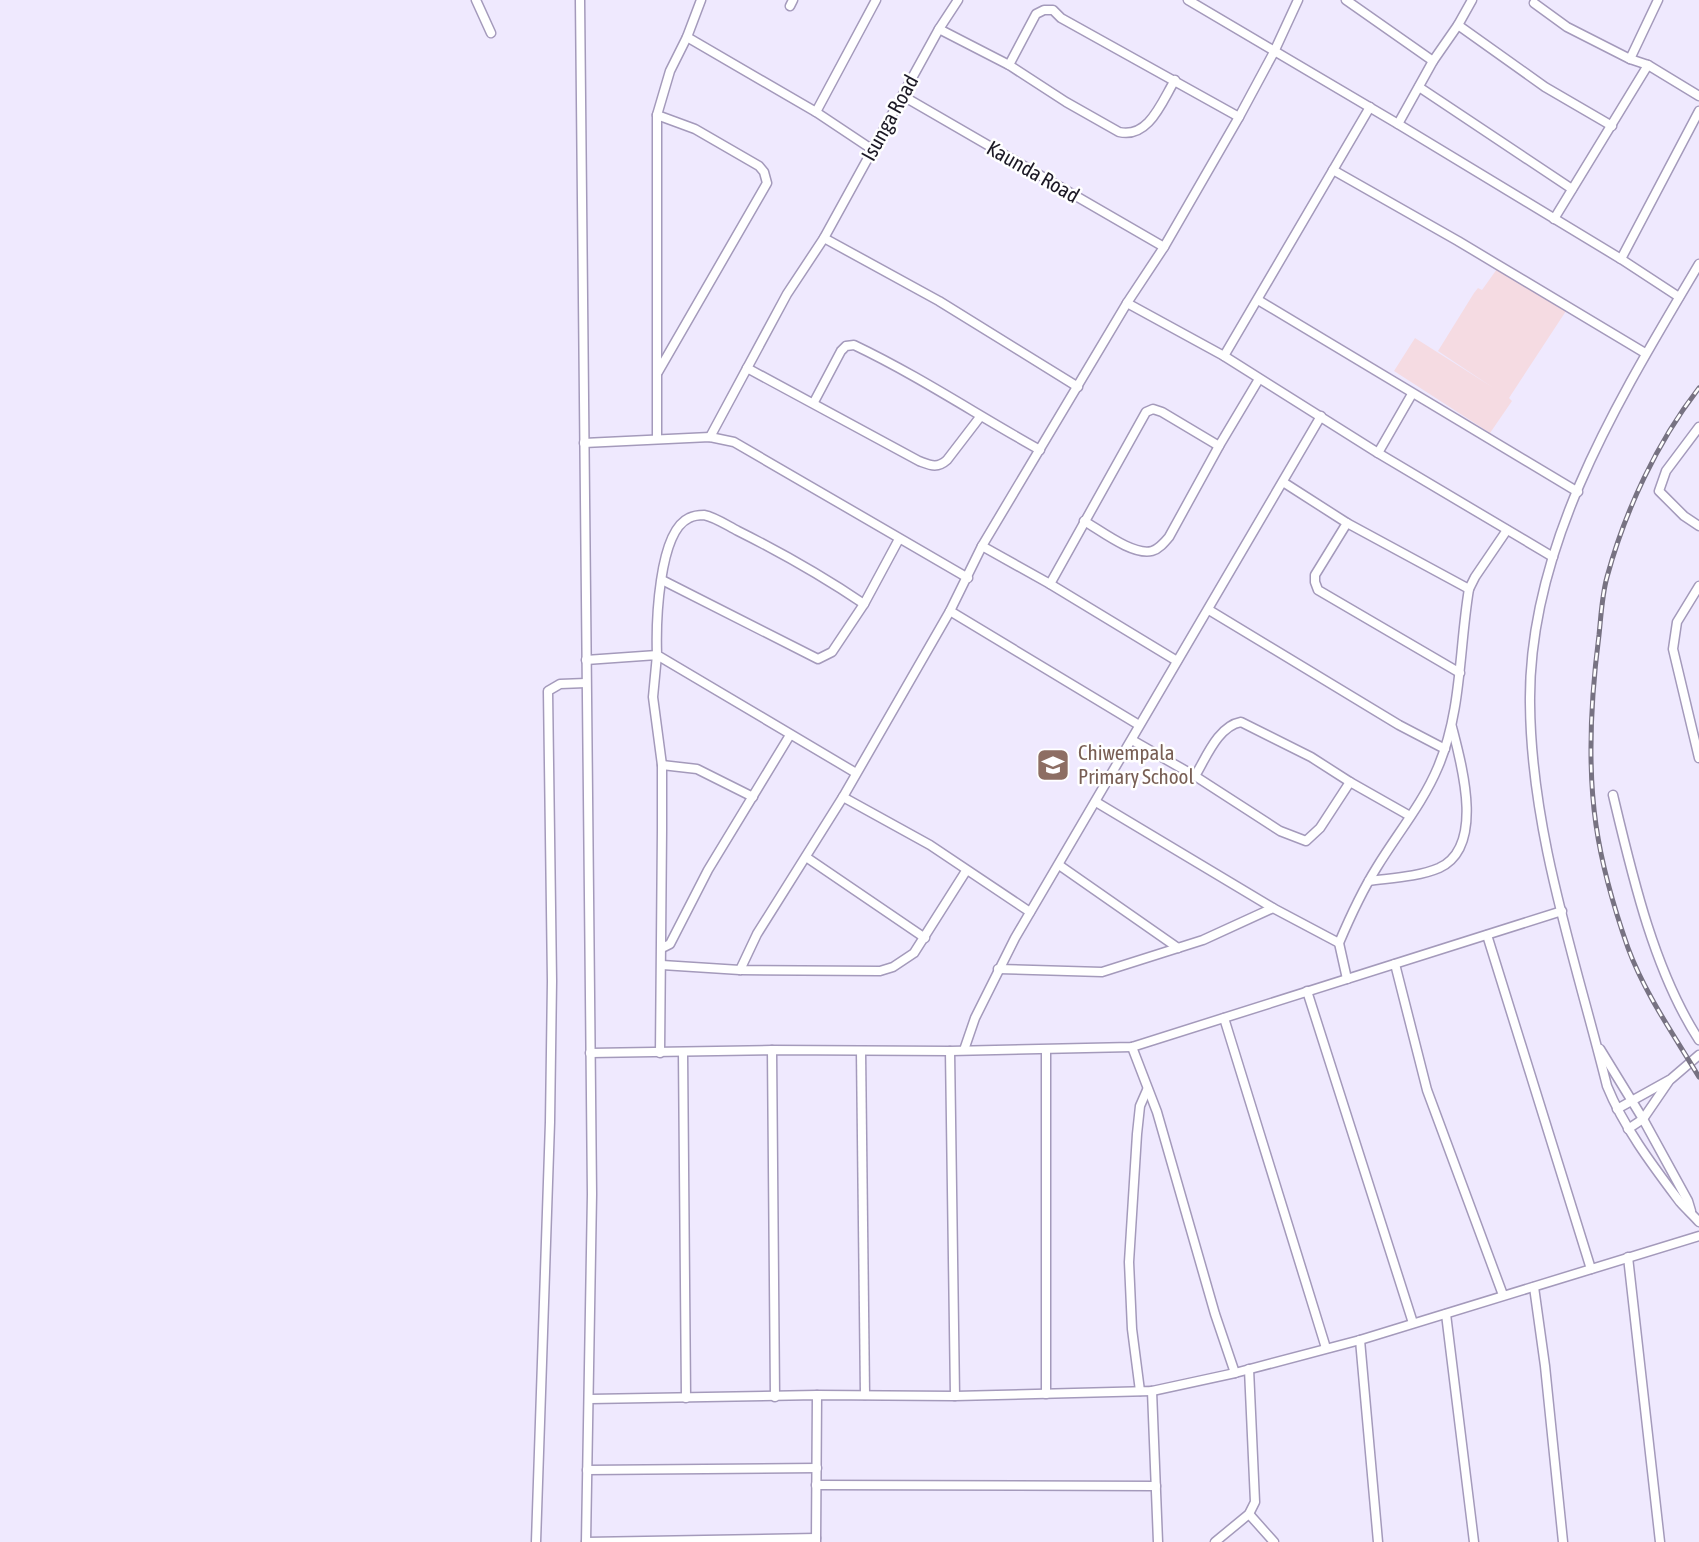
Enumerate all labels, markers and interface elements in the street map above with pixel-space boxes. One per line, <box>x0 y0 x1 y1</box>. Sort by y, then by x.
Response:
street label: Isunga Road <box>856 70 923 165</box>
street label: Kaunda Road <box>983 135 1084 207</box>
place label: Chiwempala Primary School <box>1078 740 1194 788</box>
school or university icon: Chiwempala Primary School <box>1034 746 1072 784</box>

